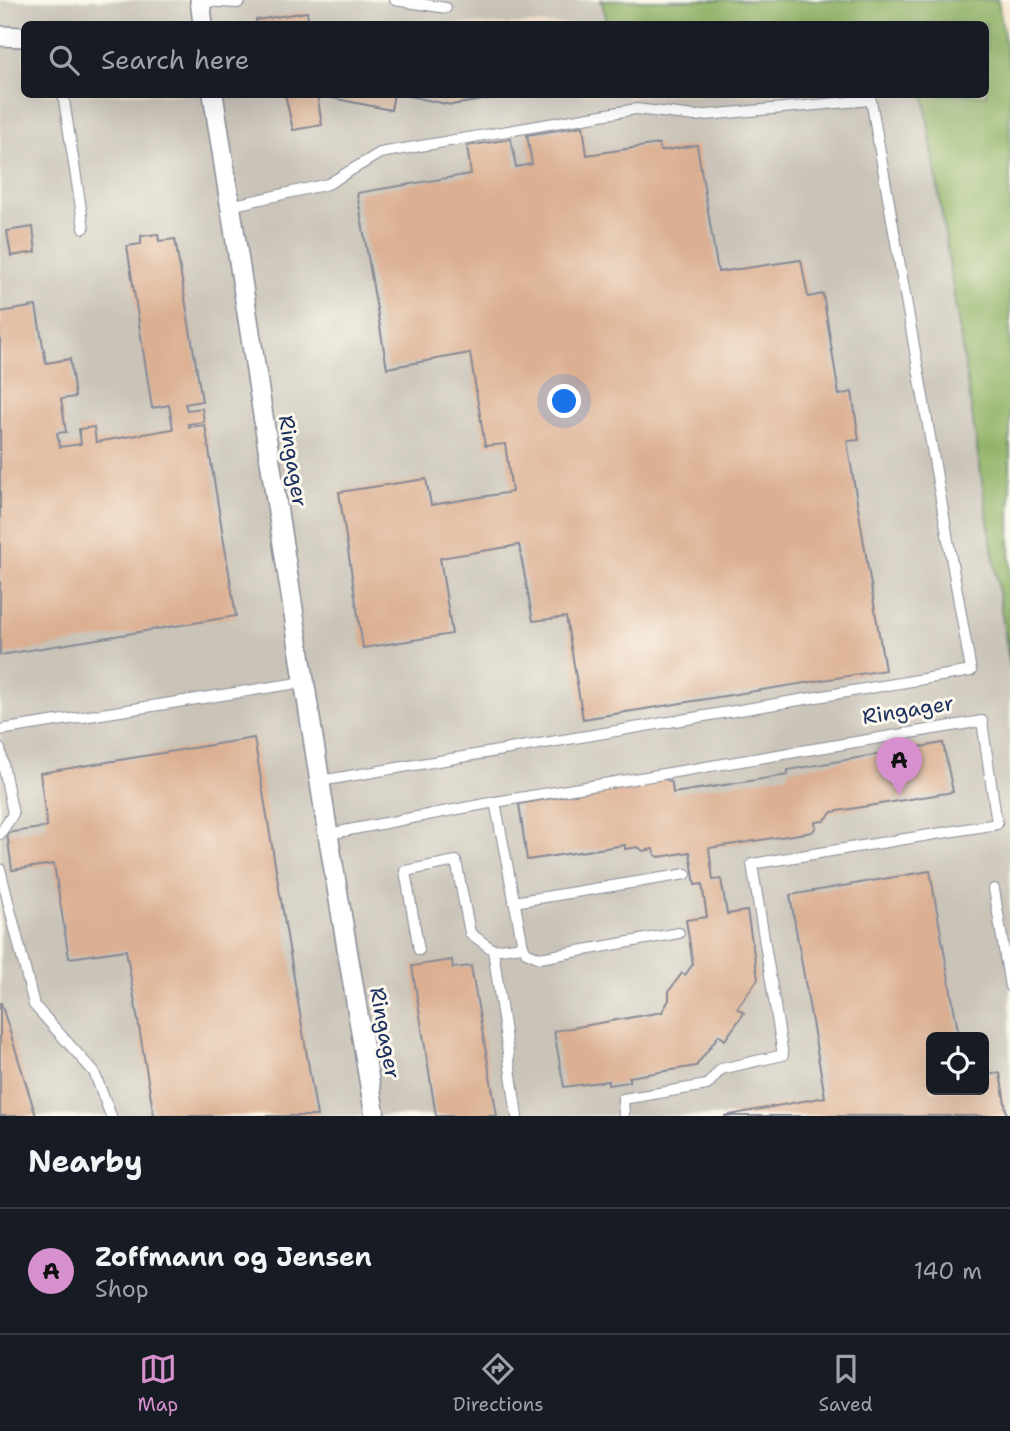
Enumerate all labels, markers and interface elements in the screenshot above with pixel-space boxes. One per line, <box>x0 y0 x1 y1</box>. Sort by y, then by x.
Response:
search box <box>21 21 989 98</box>
icon: search <box>45 41 83 79</box>
text: Search here <box>101 42 250 77</box>
your location <box>547 384 581 418</box>
street label: Ringager <box>272 413 314 509</box>
street label: Ringager <box>860 689 956 731</box>
pin: A <box>876 737 922 795</box>
street label: Ringager <box>363 985 407 1081</box>
map controls <box>926 1032 989 1095</box>
button: locate <box>926 1032 989 1095</box>
text: Nearby <box>28 1141 143 1182</box>
text: Zoffmann og Jensen <box>95 1239 372 1274</box>
text: A <box>42 1256 60 1286</box>
text: 140 m <box>914 1256 982 1286</box>
text: Shop <box>95 1274 149 1304</box>
tab: Map <box>137 1350 178 1417</box>
tab: Directions <box>453 1350 544 1417</box>
tab: Saved <box>819 1350 873 1417</box>

